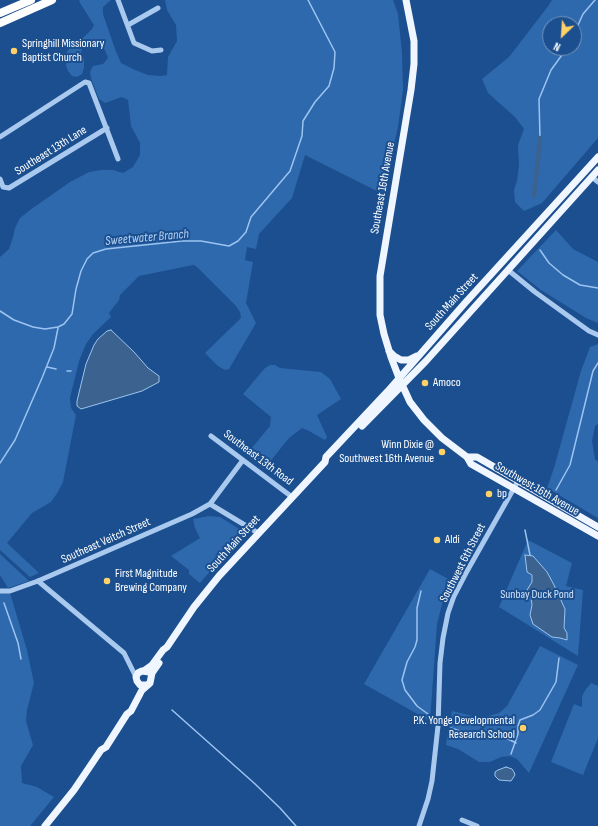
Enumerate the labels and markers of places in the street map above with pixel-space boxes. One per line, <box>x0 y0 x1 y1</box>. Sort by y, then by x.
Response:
place label: Springhill Missionary Baptist Church <box>22 37 104 65</box>
marker: Springhill Missionary Baptist Church <box>9 46 19 56</box>
place label: Amoco <box>433 376 461 390</box>
marker: Amoco <box>420 378 430 388</box>
place label: Winn Dixie @ Southwest 16th Avenue <box>339 438 434 466</box>
marker: Winn Dixie @ Southwest 16th Avenue <box>437 447 447 457</box>
place label: bp <box>497 487 507 501</box>
marker: bp <box>484 489 494 499</box>
place label: Aldi <box>445 533 460 547</box>
marker: Aldi <box>432 535 442 545</box>
place label: First Magnitude Brewing Company <box>115 567 187 595</box>
marker: First Magnitude Brewing Company <box>102 576 112 586</box>
place label: P.K. Yonge Developmental Research School <box>413 714 515 742</box>
marker: P.K. Yonge Developmental Research School <box>518 723 528 733</box>

